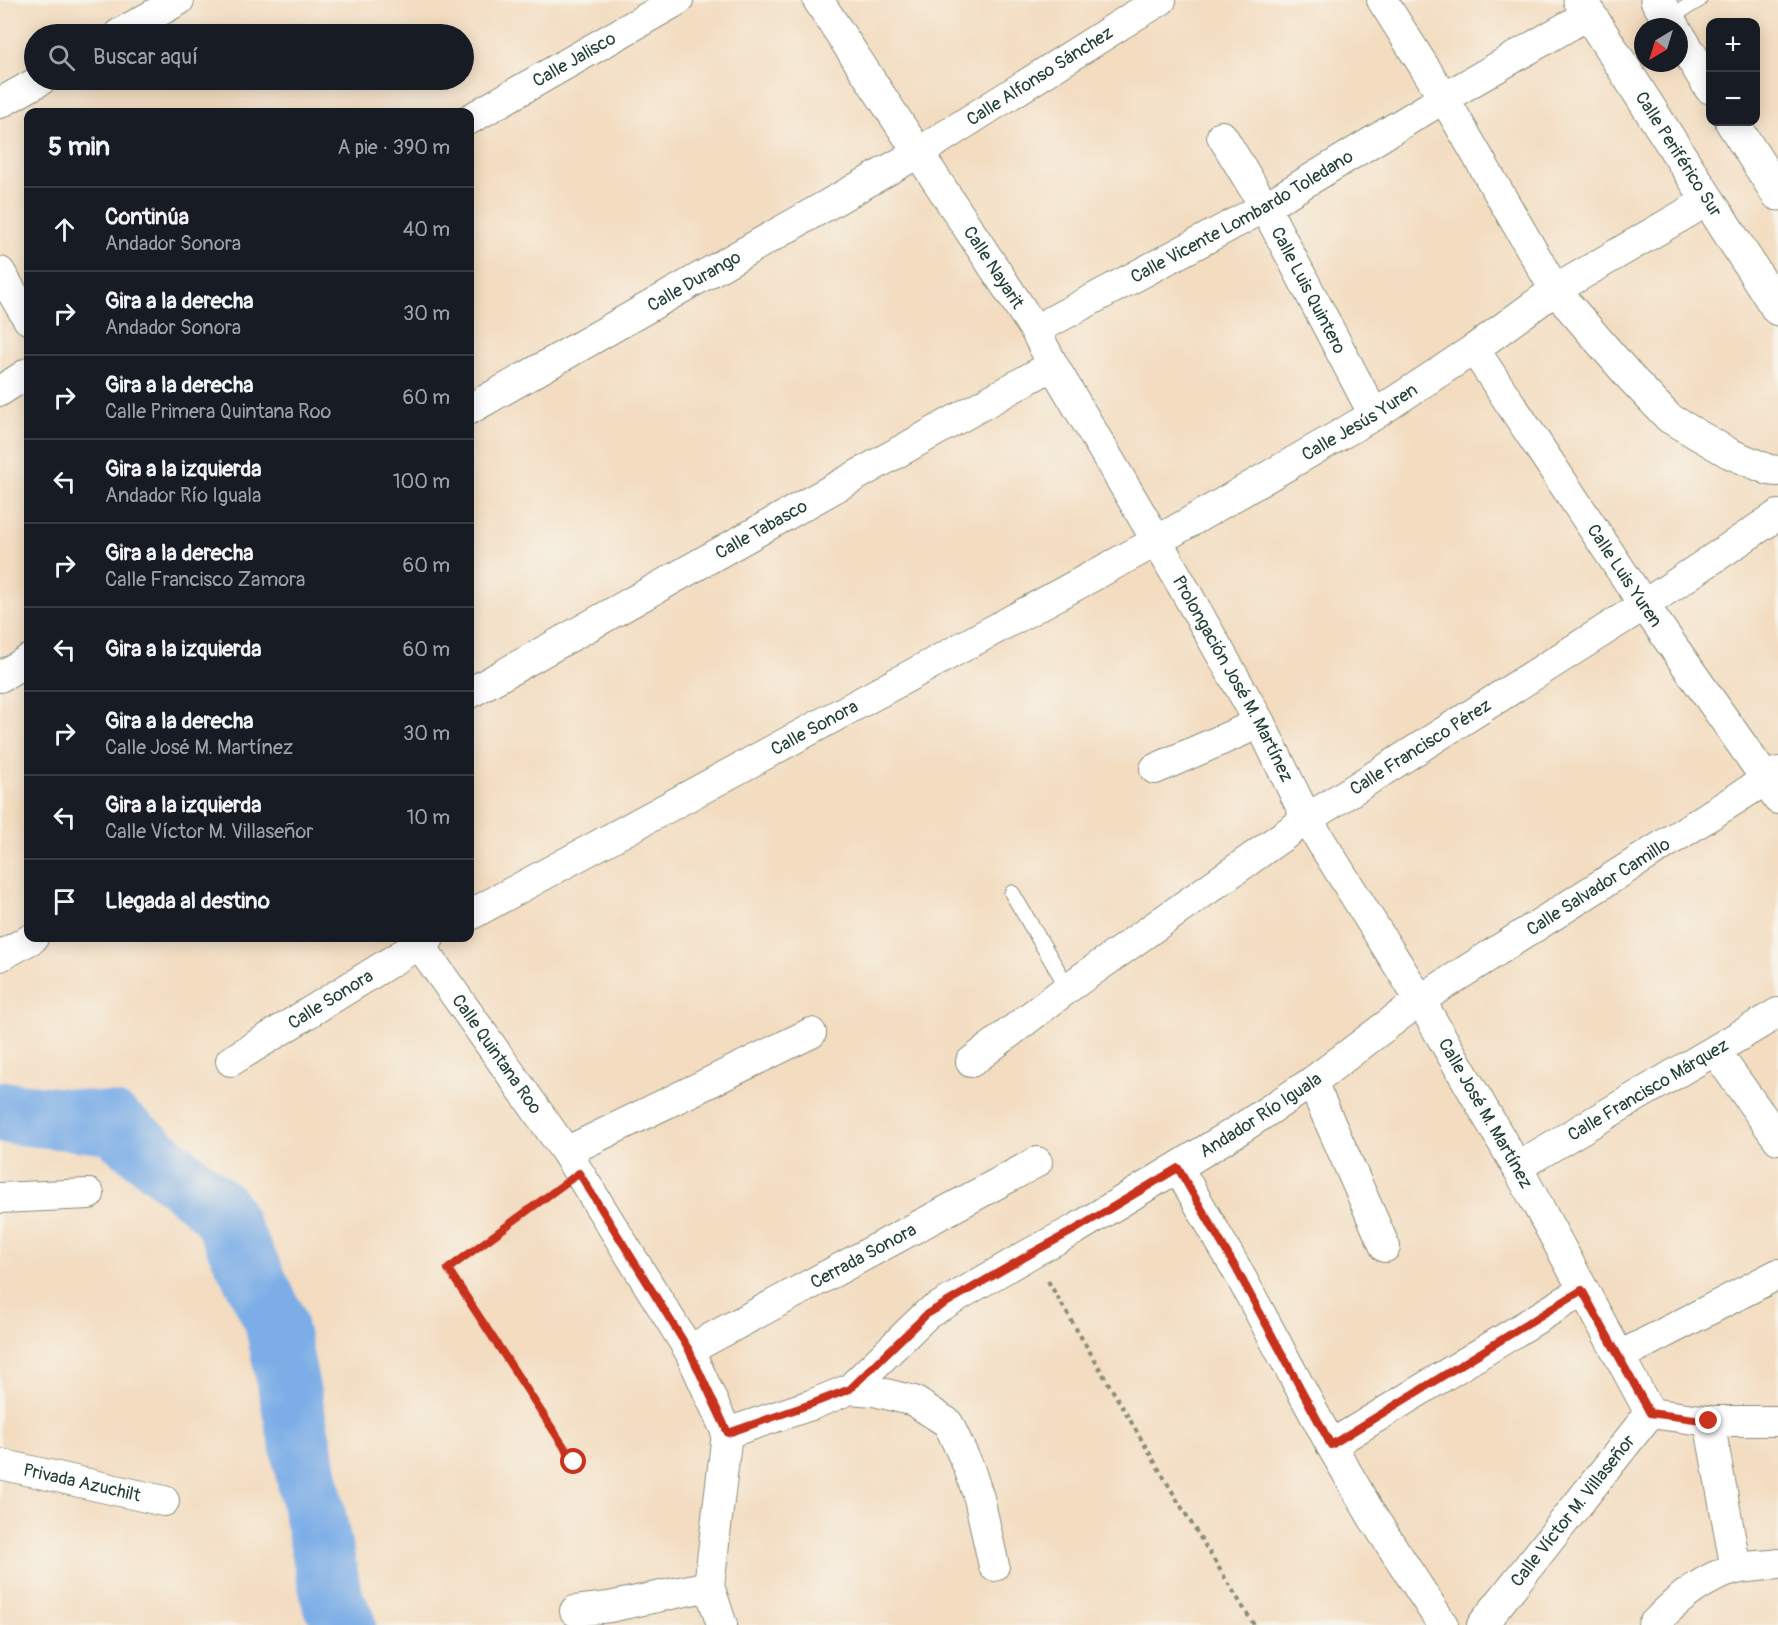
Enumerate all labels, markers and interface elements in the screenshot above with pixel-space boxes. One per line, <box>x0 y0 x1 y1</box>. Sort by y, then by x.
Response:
north arrow <box>1634 18 1688 72</box>
map controls <box>1706 18 1760 126</box>
button: + <box>1706 18 1760 72</box>
street label: Calle Alfonso Sánchez <box>962 21 1117 131</box>
search box <box>24 24 474 90</box>
street label: Calle Jalisco <box>528 26 620 92</box>
icon: search <box>45 41 78 74</box>
text: Buscar aquí <box>93 43 198 71</box>
button: − <box>1706 72 1760 126</box>
street label: Calle Periférico Sur <box>1630 87 1728 222</box>
text: 5 min <box>48 131 110 163</box>
text: A pie · 390 m <box>337 135 450 160</box>
street label: Calle Vicente Lombardo Toledano <box>1127 144 1358 288</box>
text: Continúa <box>105 203 189 231</box>
icon: ahead <box>48 213 81 246</box>
text: 40 m <box>403 217 450 242</box>
street label: Calle Nayarit <box>958 222 1030 314</box>
street label: Calle Luis Quintero <box>1266 223 1352 358</box>
text: Andador Sonora <box>105 231 241 256</box>
street label: Calle Durango <box>643 245 745 317</box>
text: Gira a la derecha <box>105 287 253 315</box>
icon: right <box>48 297 81 330</box>
text: 30 m <box>403 301 450 326</box>
text: Andador Sonora <box>105 315 241 340</box>
text: Gira a la derecha <box>105 371 253 399</box>
street label: Calle Jesús Yuren <box>1297 378 1422 466</box>
icon: right <box>48 381 81 414</box>
text: 60 m <box>403 385 450 410</box>
text: Calle Primera Quintana Roo <box>105 399 331 424</box>
text: Gira a la izquierda <box>105 455 262 483</box>
icon: left <box>48 465 81 498</box>
text: 100 m <box>393 469 450 494</box>
text: Andador Río Iguala <box>105 483 261 508</box>
street label: Calle Tabasco <box>711 494 812 564</box>
street label: Calle Luis Yuren <box>1582 520 1667 631</box>
text: Gira a la derecha <box>105 539 253 567</box>
icon: right <box>48 549 81 582</box>
text: 60 m <box>403 553 450 578</box>
text: Calle Francisco Zamora <box>105 567 305 592</box>
street label: Prolongación José M. Martínez <box>1167 571 1298 786</box>
icon: left <box>48 633 81 666</box>
text: Gira a la izquierda <box>105 635 262 663</box>
text: 60 m <box>403 637 450 662</box>
street label: Calle Francisco Pérez <box>1345 694 1495 800</box>
street label: Calle Sonora <box>767 695 862 761</box>
text: Gira a la derecha <box>105 707 253 735</box>
icon: right <box>48 717 81 750</box>
text: 30 m <box>403 721 450 746</box>
text: Calle José M. Martínez <box>105 735 293 760</box>
text: Gira a la izquierda <box>105 791 262 819</box>
icon: left <box>48 801 81 834</box>
text: 10 m <box>406 805 450 830</box>
text: Calle Víctor M. Villaseñor <box>105 819 313 844</box>
street label: Calle Salvador Camillo <box>1522 832 1675 941</box>
icon: arrive <box>48 885 81 918</box>
text: Llegada al destino <box>105 887 270 915</box>
street label: Calle Sonora <box>284 964 377 1034</box>
street label: Calle Quintana Roo <box>447 990 547 1119</box>
street label: Calle Francisco Márquez <box>1563 1033 1733 1146</box>
street label: Calle José M. Martínez <box>1433 1034 1538 1192</box>
street label: Andador Río Iguala <box>1195 1067 1326 1163</box>
street label: Cerrada Sonora <box>806 1218 920 1294</box>
route end <box>1695 1407 1721 1433</box>
street label: Calle Víctor M. Villaseñor <box>1505 1429 1640 1591</box>
route start <box>560 1448 586 1474</box>
street label: Privada Azuchilt <box>21 1458 144 1507</box>

